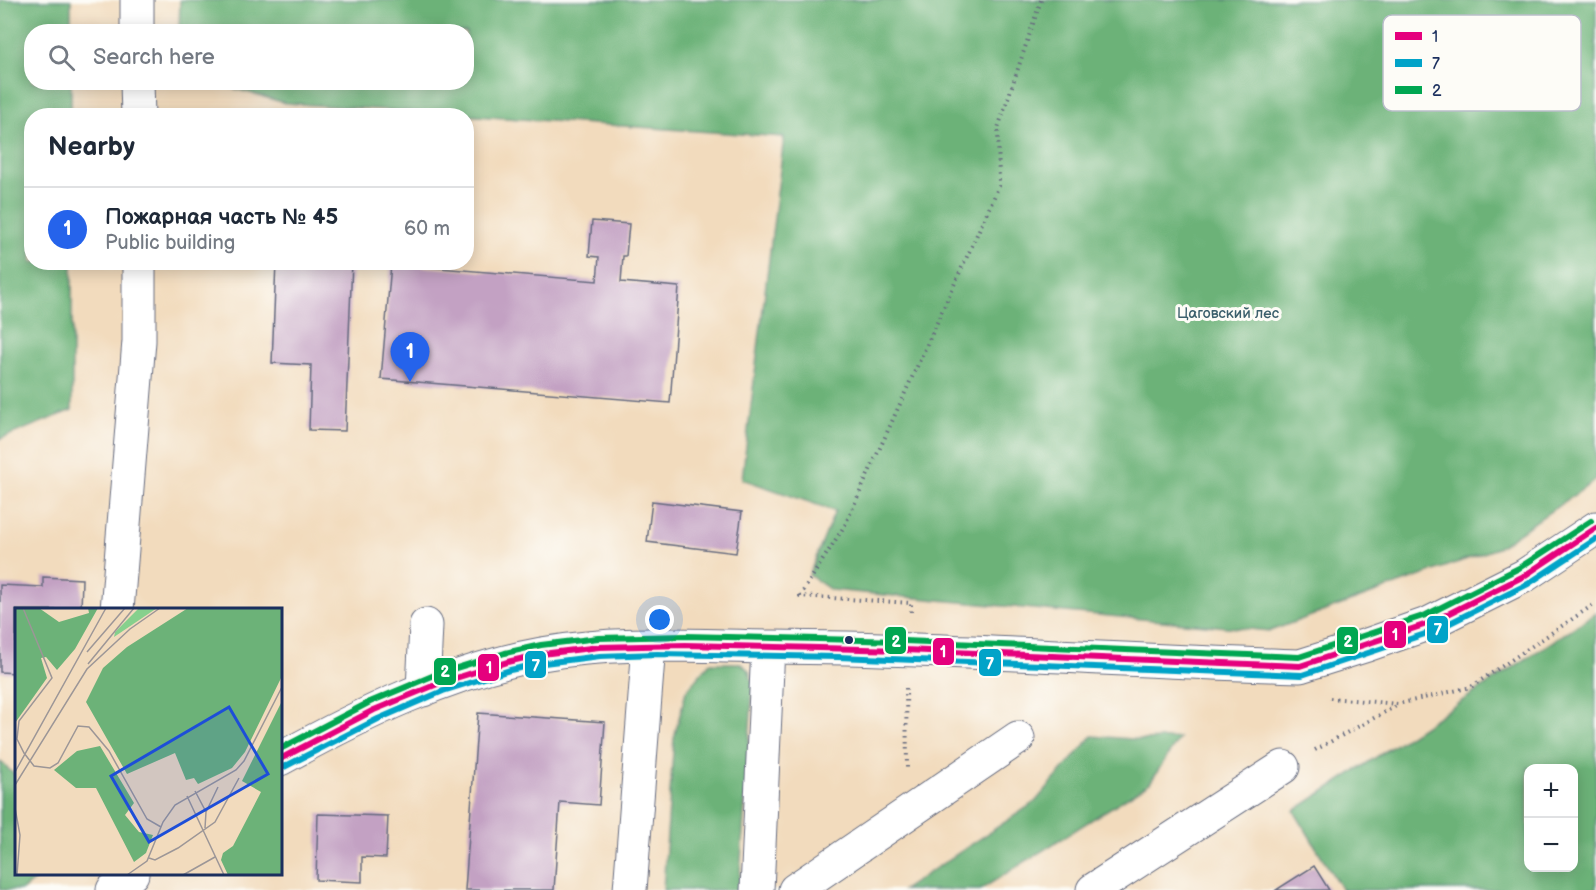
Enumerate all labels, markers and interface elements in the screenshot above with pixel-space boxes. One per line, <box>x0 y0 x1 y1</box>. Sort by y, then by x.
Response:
legend <box>1383 15 1581 111</box>
search box <box>24 24 474 90</box>
text: 1 <box>1432 28 1438 47</box>
icon: search <box>45 41 78 74</box>
text: Search here <box>93 44 215 71</box>
text: 7 <box>1432 55 1440 74</box>
text: 2 <box>1432 82 1442 101</box>
text: Nearby <box>48 132 135 163</box>
text: Пожарная часть № 45 <box>105 204 338 231</box>
text: 1 <box>63 217 72 241</box>
text: 60 m <box>404 217 450 241</box>
text: Public building <box>105 231 235 255</box>
park label: Цаговский лес <box>1177 304 1280 323</box>
pin: 1 <box>390 332 430 382</box>
your location <box>645 605 674 634</box>
inset map <box>15 608 282 875</box>
line badge: 7 <box>1426 615 1449 644</box>
line badge: 1 <box>1383 620 1407 649</box>
text: 7 <box>1434 621 1443 640</box>
line badge: 2 <box>884 626 907 655</box>
line badge: 2 <box>1336 626 1359 655</box>
text: 1 <box>1392 626 1398 645</box>
text: 2 <box>891 633 901 652</box>
text: 2 <box>1343 633 1353 652</box>
unlabelled marker <box>843 634 855 646</box>
line badge: 1 <box>932 637 955 666</box>
text: 1 <box>940 643 946 662</box>
line badge: 7 <box>978 648 1002 677</box>
line badge: 7 <box>524 650 547 679</box>
line badge: 1 <box>477 653 500 682</box>
text: 7 <box>986 655 995 674</box>
line badge: 2 <box>433 657 457 686</box>
text: 7 <box>532 657 541 676</box>
text: 1 <box>486 659 492 678</box>
text: 2 <box>440 663 450 682</box>
map controls <box>1524 764 1578 872</box>
button: + <box>1524 764 1578 818</box>
button: − <box>1524 818 1578 872</box>

